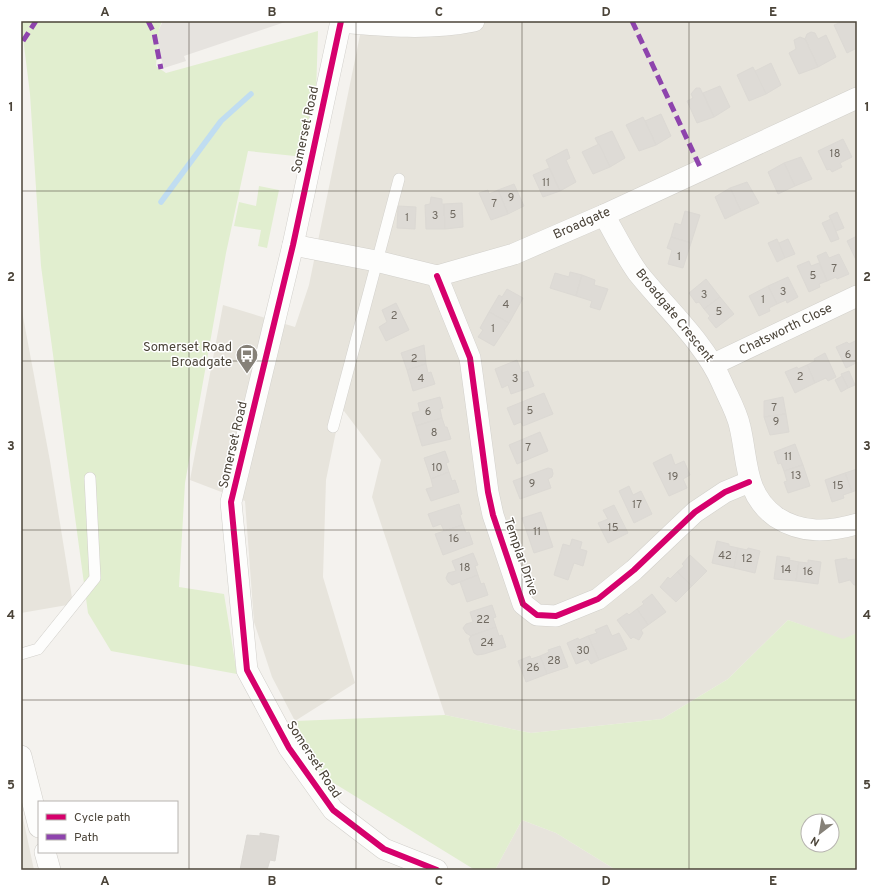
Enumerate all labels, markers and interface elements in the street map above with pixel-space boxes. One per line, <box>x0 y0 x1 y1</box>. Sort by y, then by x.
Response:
text: A <box>100 5 110 21</box>
text: B <box>268 5 277 21</box>
text: C <box>435 5 443 21</box>
text: D <box>601 5 611 21</box>
text: E <box>769 5 777 21</box>
street label: Somerset Road <box>289 85 323 175</box>
text: 1 <box>8 100 14 116</box>
text: 1 <box>864 100 870 116</box>
house number: 18 <box>830 147 840 161</box>
house number: 11 <box>542 176 550 190</box>
house number: 9 <box>508 191 514 205</box>
house number: 7 <box>491 197 497 211</box>
street label: Broadgate <box>551 204 613 244</box>
house number: 5 <box>450 208 457 222</box>
house number: 3 <box>432 209 438 223</box>
house number: 1 <box>405 211 409 225</box>
house number: 1 <box>677 250 681 264</box>
house number: 7 <box>831 262 837 276</box>
street label: Broadgate Crescent <box>631 266 717 366</box>
house number: 5 <box>810 269 817 283</box>
text: 2 <box>7 270 15 286</box>
text: 2 <box>863 270 871 286</box>
house number: 3 <box>780 285 786 299</box>
house number: 3 <box>701 288 707 302</box>
house number: 1 <box>761 293 765 307</box>
house number: 4 <box>503 298 510 312</box>
street label: Chatsworth Close <box>737 301 835 359</box>
house number: 5 <box>716 305 723 319</box>
house number: 2 <box>391 309 397 323</box>
house number: 1 <box>491 322 495 336</box>
place label: Somerset Road Broadgate <box>143 340 232 371</box>
bus stop icon: Somerset Road Broadgate <box>234 342 260 375</box>
house number: 6 <box>845 348 851 362</box>
house number: 2 <box>411 352 417 366</box>
house number: 2 <box>797 370 803 384</box>
house number: 4 <box>418 372 425 386</box>
house number: 3 <box>512 372 518 386</box>
street label: Somerset Road <box>216 400 252 490</box>
house number: 7 <box>771 401 777 415</box>
house number: 5 <box>527 404 534 418</box>
house number: 6 <box>425 405 431 419</box>
house number: 9 <box>773 415 779 429</box>
house number: 8 <box>431 426 437 440</box>
text: 3 <box>7 439 15 455</box>
text: 3 <box>863 439 871 455</box>
house number: 7 <box>525 441 531 455</box>
house number: 11 <box>784 450 792 464</box>
house number: 10 <box>431 461 443 475</box>
house number: 13 <box>791 469 801 483</box>
house number: 19 <box>668 470 678 484</box>
house number: 9 <box>529 477 535 491</box>
house number: 15 <box>833 479 844 493</box>
house number: 17 <box>632 498 642 512</box>
street label: Templar Drive <box>499 516 541 598</box>
house number: 15 <box>608 521 619 535</box>
house number: 11 <box>533 525 541 539</box>
house number: 16 <box>449 532 459 546</box>
house number: 42 <box>718 549 732 563</box>
house number: 12 <box>742 552 752 566</box>
house number: 18 <box>460 561 470 575</box>
house number: 14 <box>781 563 792 577</box>
house number: 16 <box>803 565 813 579</box>
text: 4 <box>7 608 15 624</box>
text: 4 <box>863 608 871 624</box>
house number: 22 <box>476 613 490 627</box>
house number: 24 <box>480 636 494 650</box>
house number: 30 <box>576 644 590 658</box>
house number: 28 <box>547 654 561 668</box>
house number: 26 <box>526 661 540 675</box>
street label: Somerset Road <box>282 718 344 802</box>
text: 5 <box>7 778 15 794</box>
text: 5 <box>863 778 871 794</box>
legend <box>38 801 178 853</box>
text: Cycle path <box>74 810 131 826</box>
north arrow <box>800 813 840 853</box>
text: Path <box>74 830 99 846</box>
text: N <box>808 833 822 849</box>
text: A <box>100 874 110 890</box>
text: B <box>268 874 277 890</box>
text: C <box>435 874 443 890</box>
text: D <box>601 874 611 890</box>
text: E <box>769 874 777 890</box>

